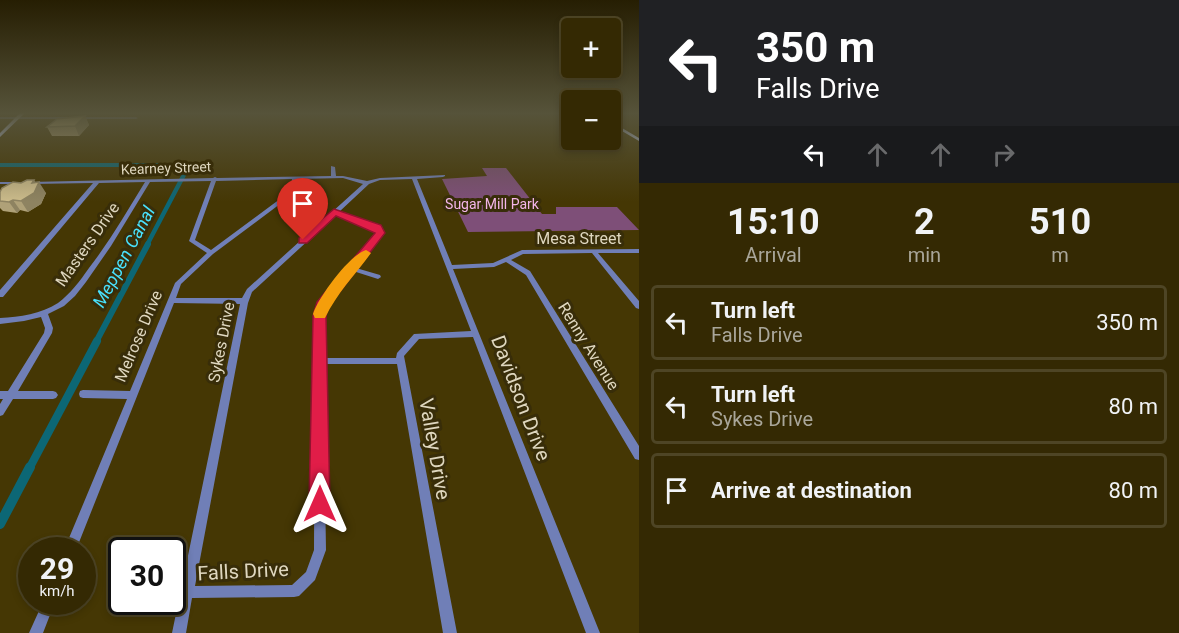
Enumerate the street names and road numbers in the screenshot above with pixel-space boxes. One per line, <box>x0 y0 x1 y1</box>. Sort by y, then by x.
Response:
street label: Kearney Street <box>120 158 212 178</box>
street label: Masters Drive <box>51 199 123 290</box>
street label: Mesa Street <box>536 229 622 248</box>
street label: Melrose Drive <box>111 288 166 385</box>
street label: Renny Avenue <box>554 299 623 394</box>
street label: Sykes Drive <box>204 300 239 384</box>
street label: Davidson Drive <box>486 332 556 464</box>
street label: Valley Drive <box>414 396 456 502</box>
street label: Falls Drive <box>197 557 289 585</box>

